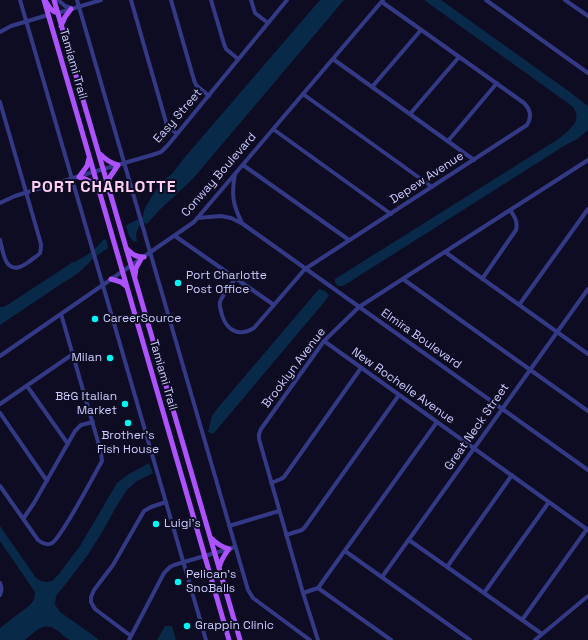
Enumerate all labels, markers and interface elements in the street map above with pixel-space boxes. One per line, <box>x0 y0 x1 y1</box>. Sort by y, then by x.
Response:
street label: Tamiami Trail <box>56 27 90 101</box>
street label: Easy Street <box>151 86 205 146</box>
street label: Conway Boulevard <box>179 130 259 220</box>
street label: Depew Avenue <box>387 149 467 207</box>
district label: PORT CHARLOTTE <box>31 178 177 198</box>
place label: Port Charlotte Post Office <box>186 269 267 297</box>
marker: Port Charlotte Post Office <box>173 278 183 288</box>
street label: Elmira Boulevard <box>378 306 464 372</box>
place label: CareerSource <box>103 312 181 326</box>
marker: CareerSource <box>90 314 100 324</box>
street label: Brooklyn Avenue <box>259 325 329 411</box>
street label: Tamiami Trail <box>146 338 180 412</box>
street label: New Rochelle Avenue <box>349 345 457 427</box>
place label: Milan <box>71 351 102 365</box>
marker: Milan <box>105 353 115 363</box>
street label: Great Neck Street <box>442 381 512 473</box>
place label: B&G Italian Market <box>55 390 117 418</box>
marker: B&G Italian Market <box>120 399 130 409</box>
marker: Brother's Fish House <box>123 418 133 428</box>
place label: Brother's Fish House <box>97 429 159 457</box>
place label: Luigi's <box>164 517 201 531</box>
marker: Luigi's <box>151 519 161 529</box>
place label: Pelican's SnoBalls <box>186 568 236 596</box>
marker: Pelican's SnoBalls <box>173 577 183 587</box>
place label: Grappin Clinic <box>195 619 274 633</box>
marker: Grappin Clinic <box>182 621 192 631</box>

